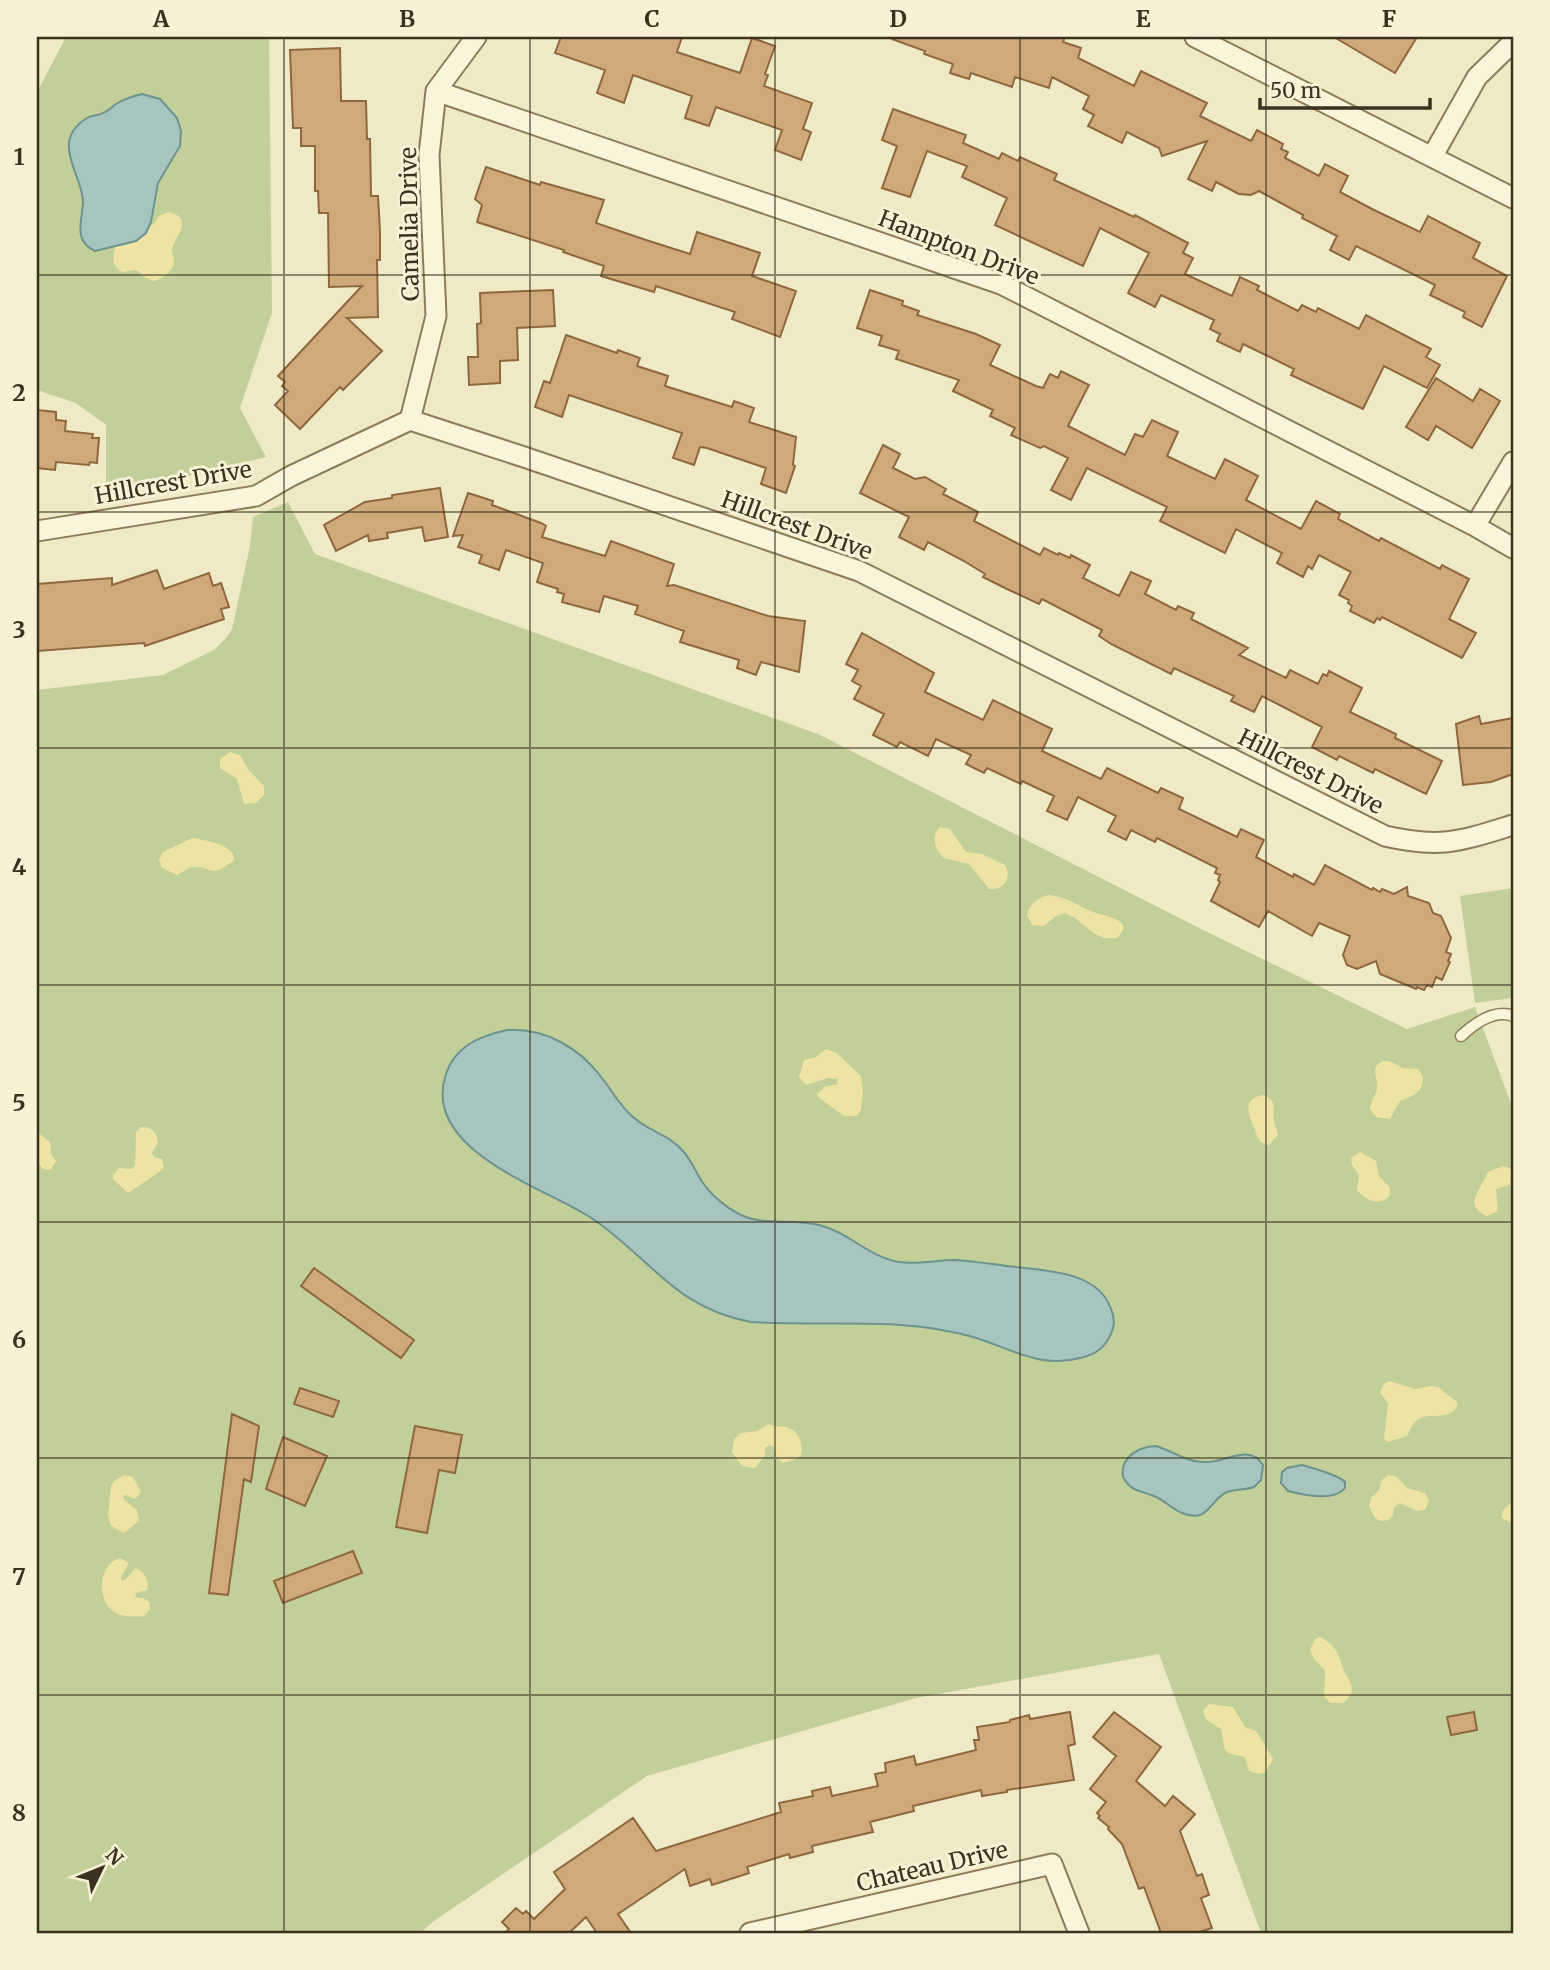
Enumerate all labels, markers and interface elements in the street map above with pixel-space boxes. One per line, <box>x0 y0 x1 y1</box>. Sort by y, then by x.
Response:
text: A <box>152 4 170 33</box>
text: B <box>399 4 415 33</box>
text: C <box>644 4 660 33</box>
text: D <box>889 4 907 33</box>
text: E <box>1135 4 1151 33</box>
text: F <box>1382 4 1396 33</box>
scale bar <box>1260 66 1429 110</box>
text: 50 m <box>1270 77 1321 104</box>
text: 1 <box>14 142 25 171</box>
street label: Camelia Drive <box>393 147 425 301</box>
street label: Hampton Drive <box>875 203 1043 291</box>
text: 2 <box>12 378 26 407</box>
street label: Hillcrest Drive <box>92 454 254 510</box>
street label: Hillcrest Drive <box>717 484 877 566</box>
text: 3 <box>12 615 26 644</box>
street label: Hillcrest Drive <box>1234 722 1388 820</box>
text: 4 <box>12 852 27 881</box>
text: 5 <box>12 1088 26 1117</box>
text: 6 <box>12 1325 26 1354</box>
text: 7 <box>12 1562 26 1591</box>
text: 8 <box>12 1798 26 1827</box>
north arrow <box>66 1834 136 1904</box>
street label: Chateau Drive <box>853 1834 1011 1898</box>
text: N <box>101 1843 128 1870</box>

